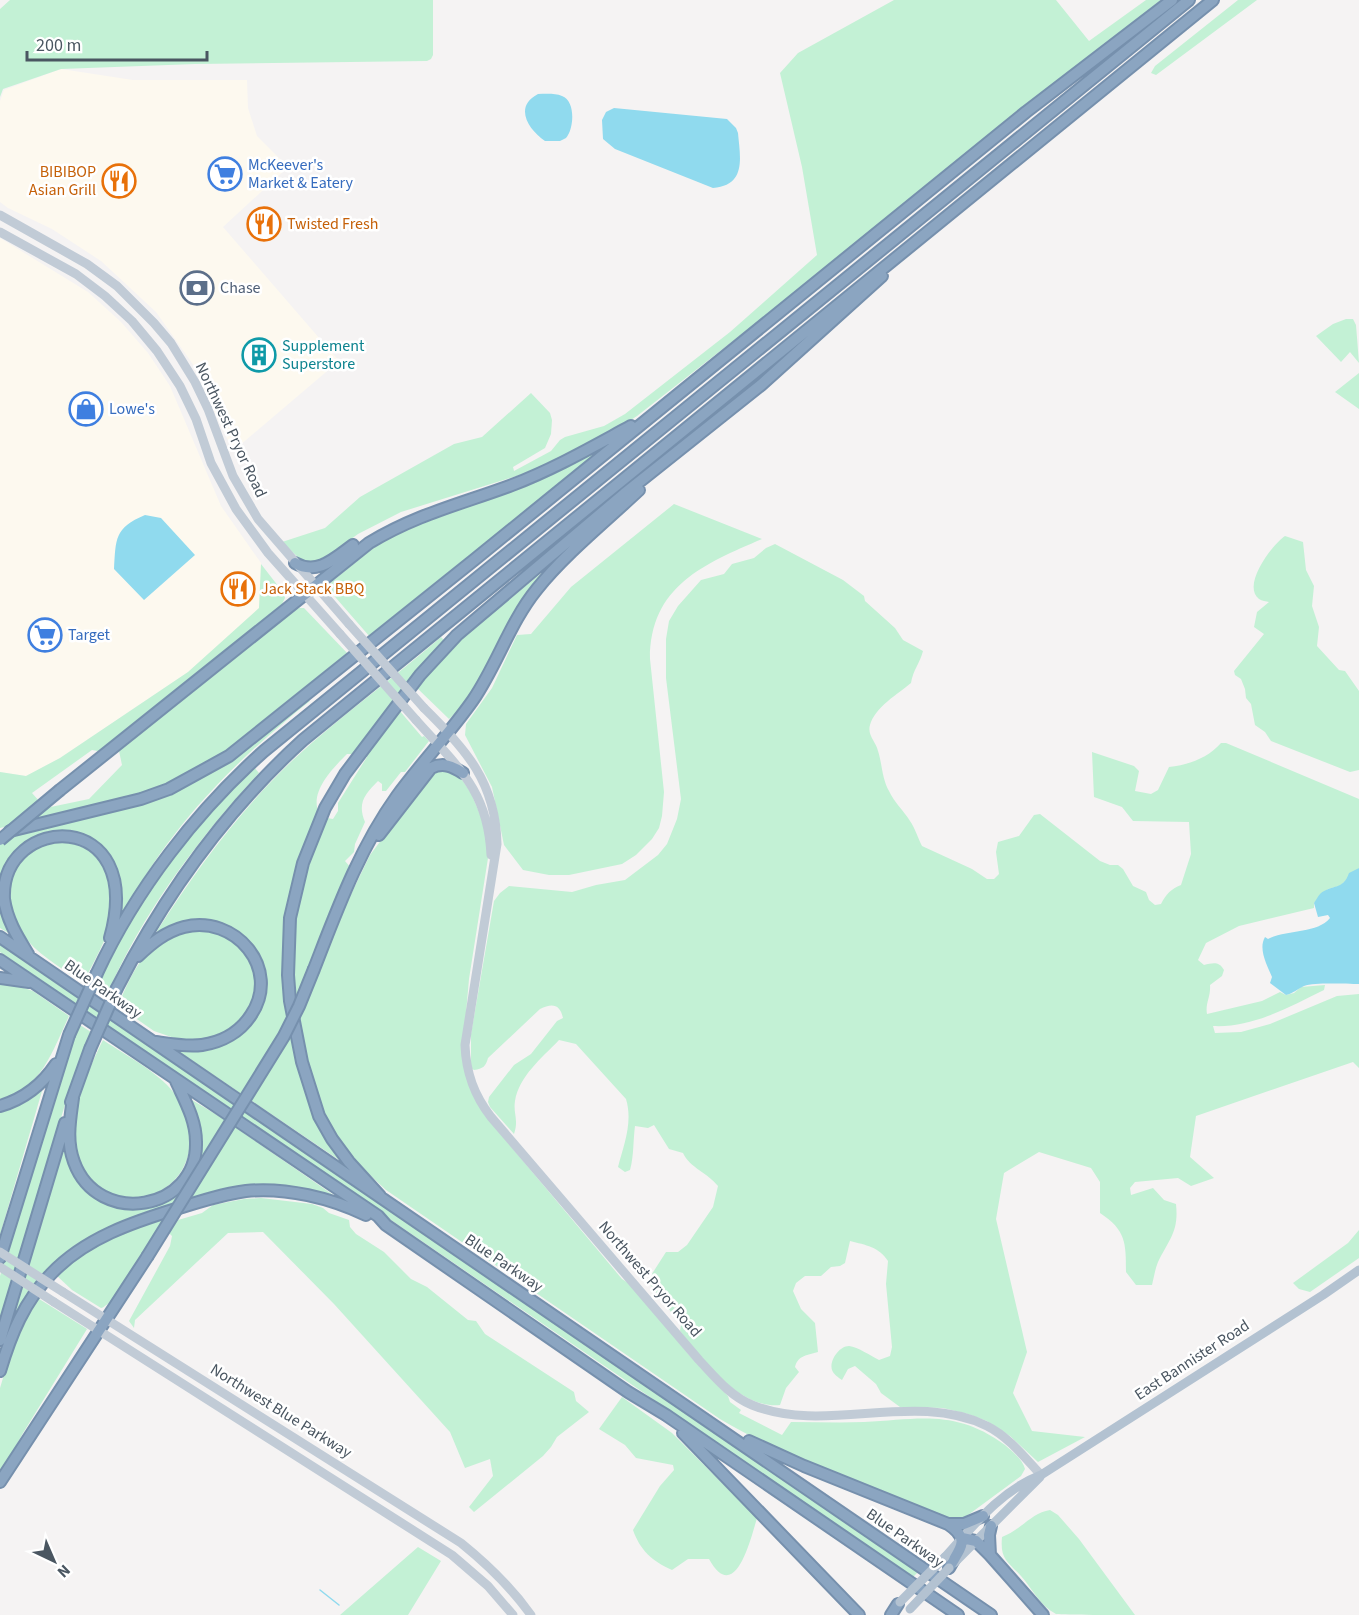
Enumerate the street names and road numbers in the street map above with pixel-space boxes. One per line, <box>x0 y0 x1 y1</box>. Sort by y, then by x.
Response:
street label: Northwest Pryor Road <box>190 359 272 501</box>
street label: Blue Parkway <box>60 954 147 1024</box>
street label: Northwest Pryor Road <box>593 1216 707 1342</box>
street label: Blue Parkway <box>460 1229 548 1298</box>
street label: East Bannister Road <box>1130 1315 1254 1405</box>
street label: Northwest Blue Parkway <box>206 1358 356 1464</box>
street label: Blue Parkway <box>862 1503 949 1573</box>

